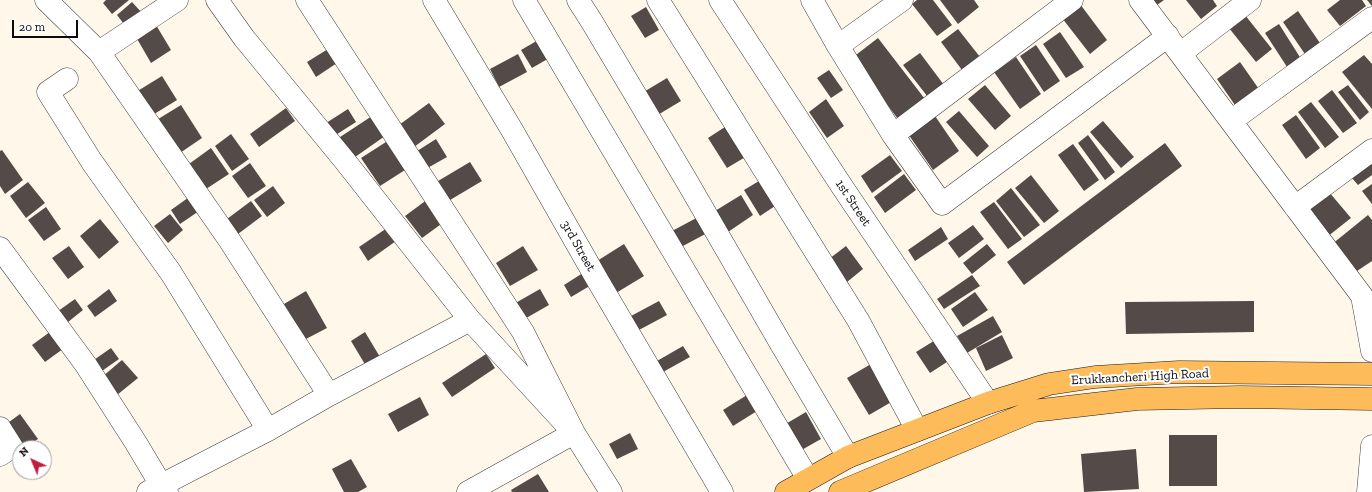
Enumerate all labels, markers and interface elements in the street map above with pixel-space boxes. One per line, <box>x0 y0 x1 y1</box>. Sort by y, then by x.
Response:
scale bar <box>14 12 80 38</box>
text: 20 m <box>19 20 45 34</box>
street label: 1st Street <box>832 177 874 229</box>
street label: 3rd Street <box>557 218 599 274</box>
street label: Erukkancheri High Road <box>1071 366 1209 388</box>
north arrow <box>12 440 52 480</box>
text: N <box>16 444 32 459</box>

